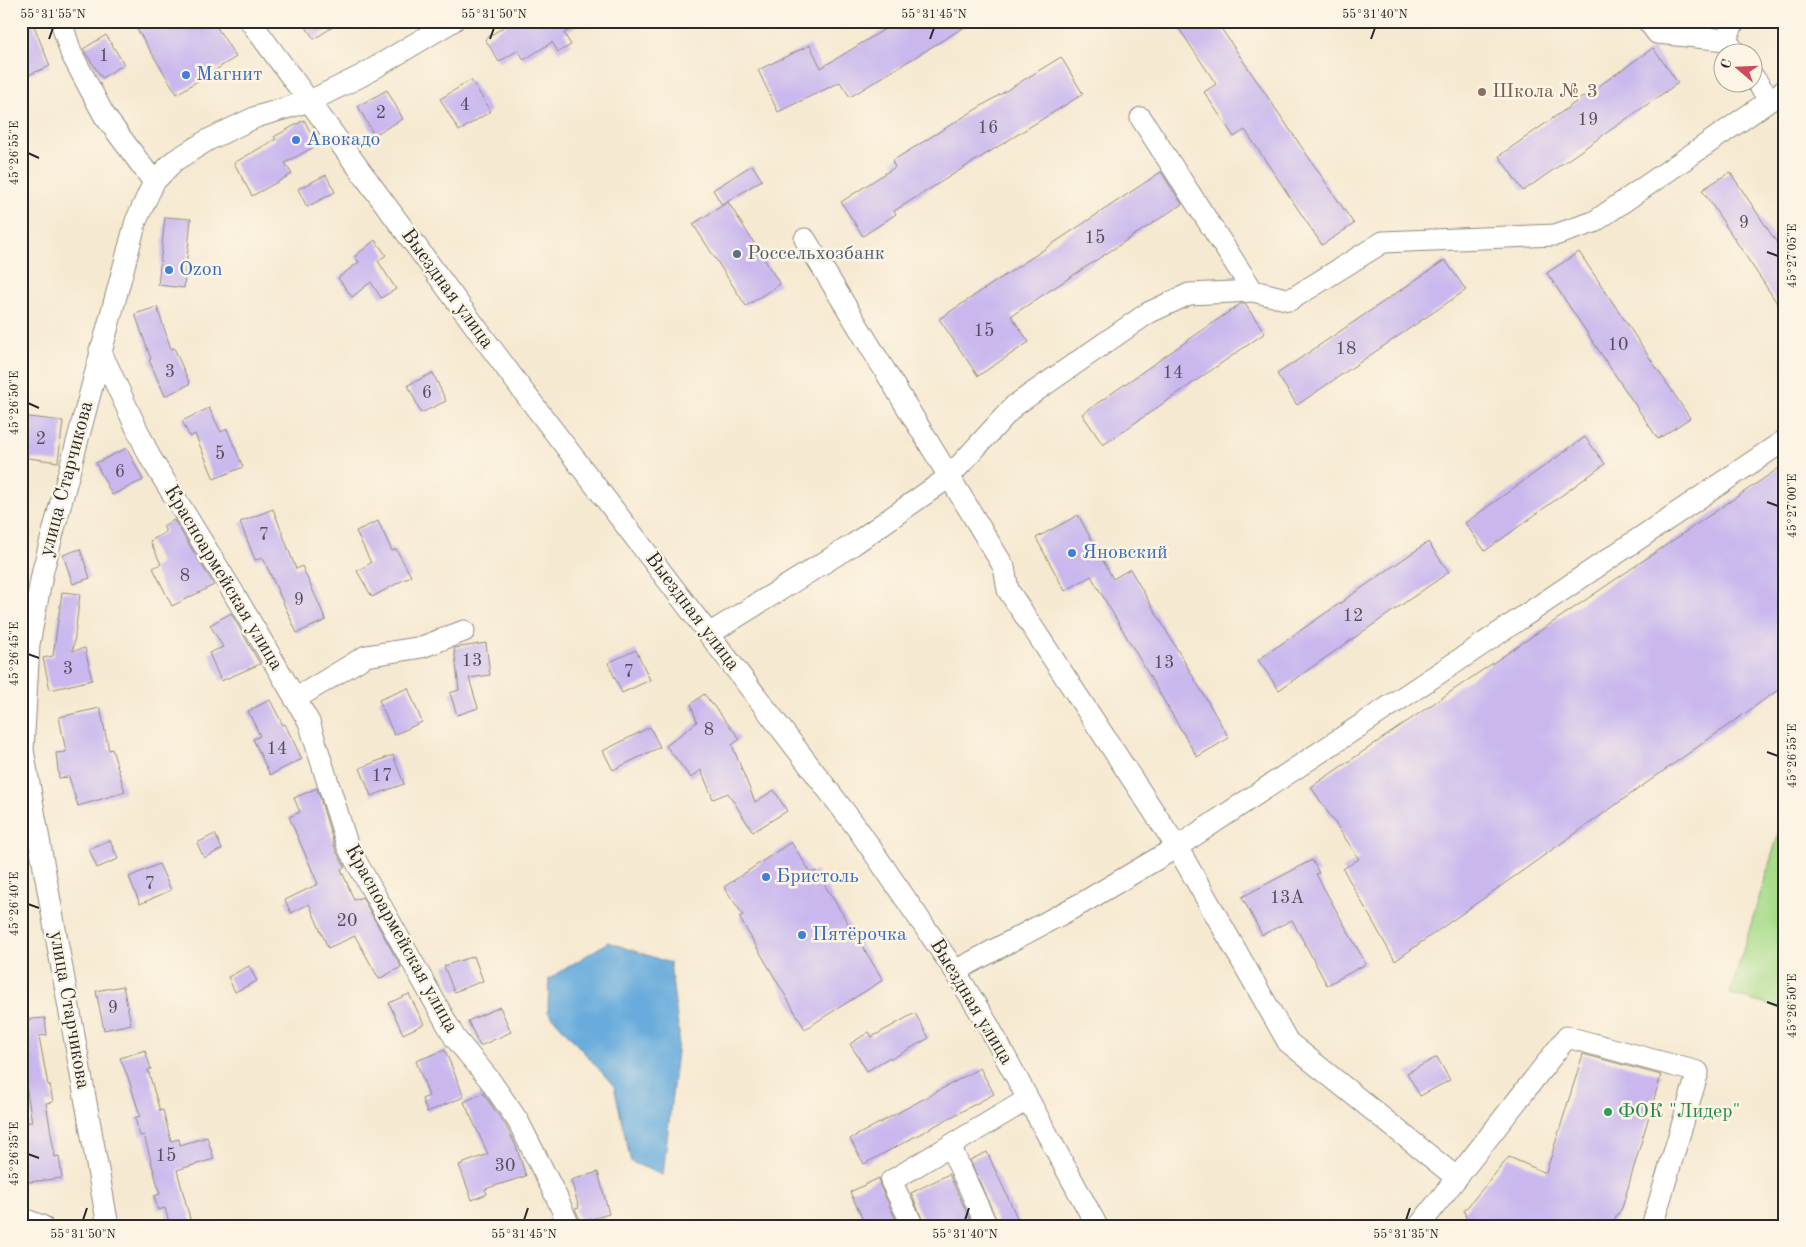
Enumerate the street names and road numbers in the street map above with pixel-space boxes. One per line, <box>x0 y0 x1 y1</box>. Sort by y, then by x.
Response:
street label: Выездная улица <box>397 225 497 353</box>
street label: улица Старчикова <box>37 399 97 559</box>
street label: Красноармейская улица <box>160 482 286 674</box>
street label: Выездная улица <box>641 549 743 675</box>
street label: Красноармейская улица <box>341 841 461 1037</box>
street label: улица Старчикова <box>45 929 93 1091</box>
street label: Выездная улица <box>926 936 1016 1068</box>

